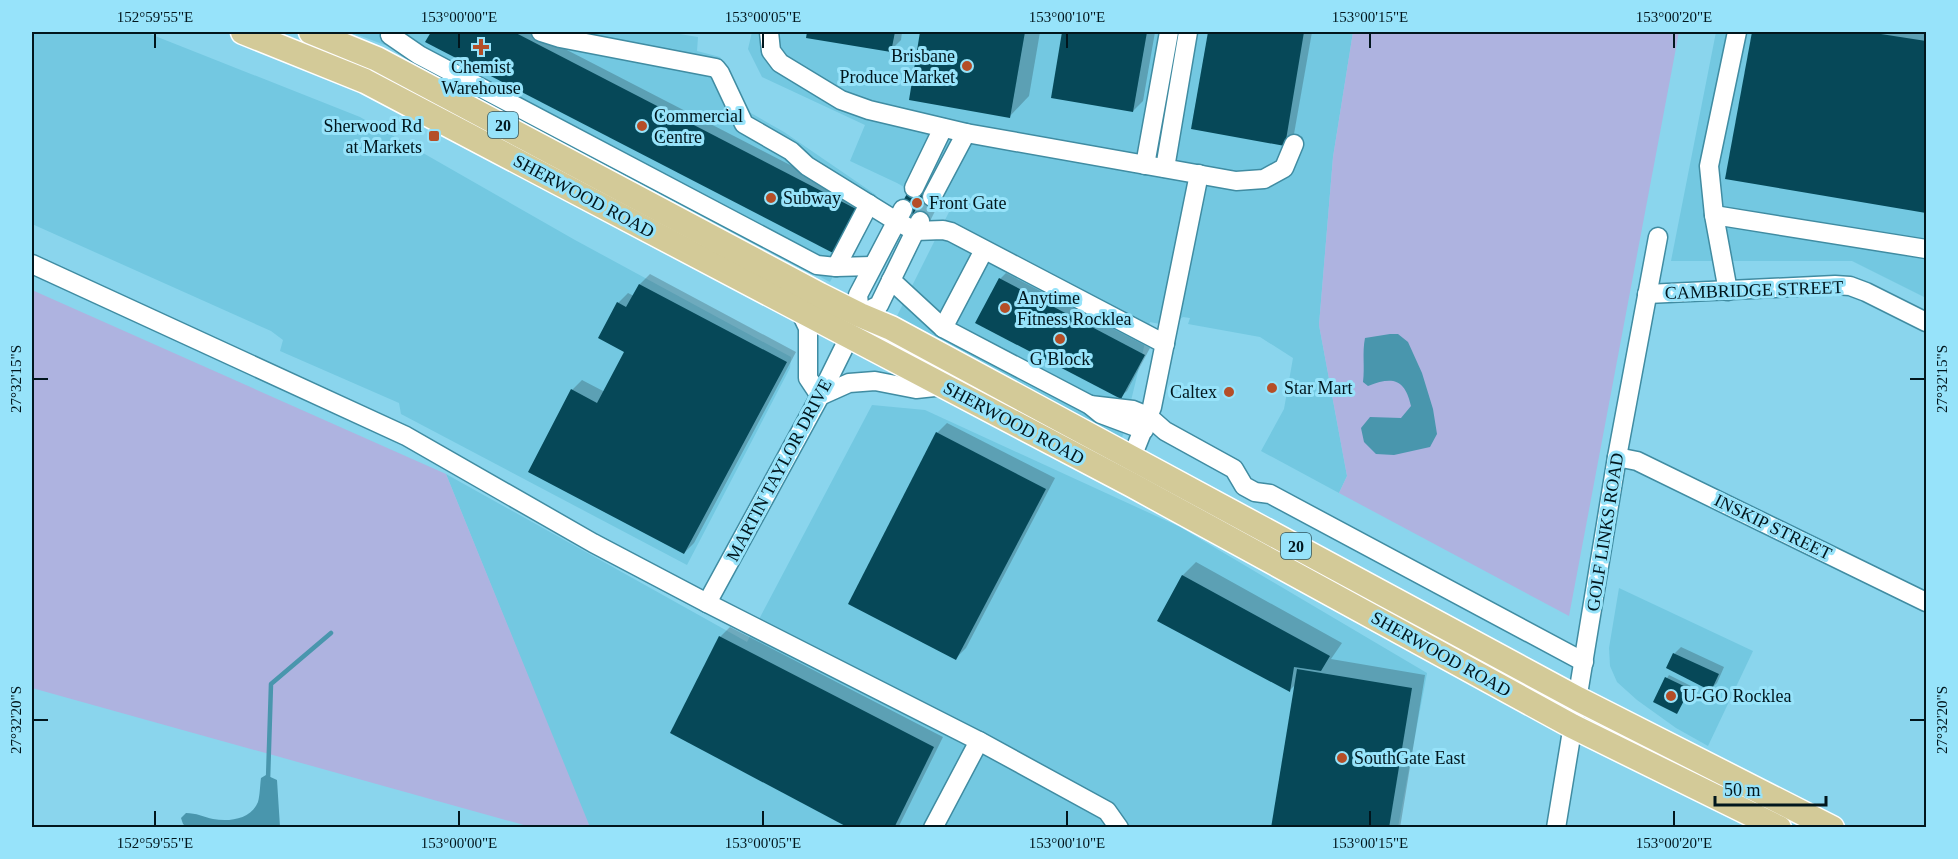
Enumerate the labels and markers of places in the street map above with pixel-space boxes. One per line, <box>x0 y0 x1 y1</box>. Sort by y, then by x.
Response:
marker: Chemist Warehouse <box>474 40 488 54</box>
place label: Brisbane Produce Market <box>840 46 955 87</box>
place label: Chemist Warehouse <box>441 57 521 98</box>
marker: Brisbane Produce Market <box>960 59 974 73</box>
place label: Commercial Centre <box>654 106 743 147</box>
place label: Sherwood Rd at Markets <box>324 116 422 157</box>
marker: Commercial Centre <box>635 119 649 133</box>
marker: Sherwood Rd at Markets <box>427 129 441 143</box>
place label: Subway <box>783 188 841 208</box>
marker: Subway <box>764 191 778 205</box>
place label: Front Gate <box>929 193 1006 213</box>
marker: Front Gate <box>910 196 924 210</box>
place label: Anytime Fitness Rocklea <box>1017 288 1132 329</box>
marker: Anytime Fitness Rocklea <box>998 301 1012 315</box>
marker: G Block <box>1053 332 1067 346</box>
place label: G Block <box>1030 349 1090 369</box>
place label: Star Mart <box>1284 378 1352 398</box>
marker: Star Mart <box>1265 381 1279 395</box>
place label: Caltex <box>1170 382 1217 402</box>
marker: Caltex <box>1222 385 1236 399</box>
place label: U-GO Rocklea <box>1683 686 1791 706</box>
marker: U-GO Rocklea <box>1664 689 1678 703</box>
place label: SouthGate East <box>1354 748 1465 768</box>
marker: SouthGate East <box>1335 751 1349 765</box>

